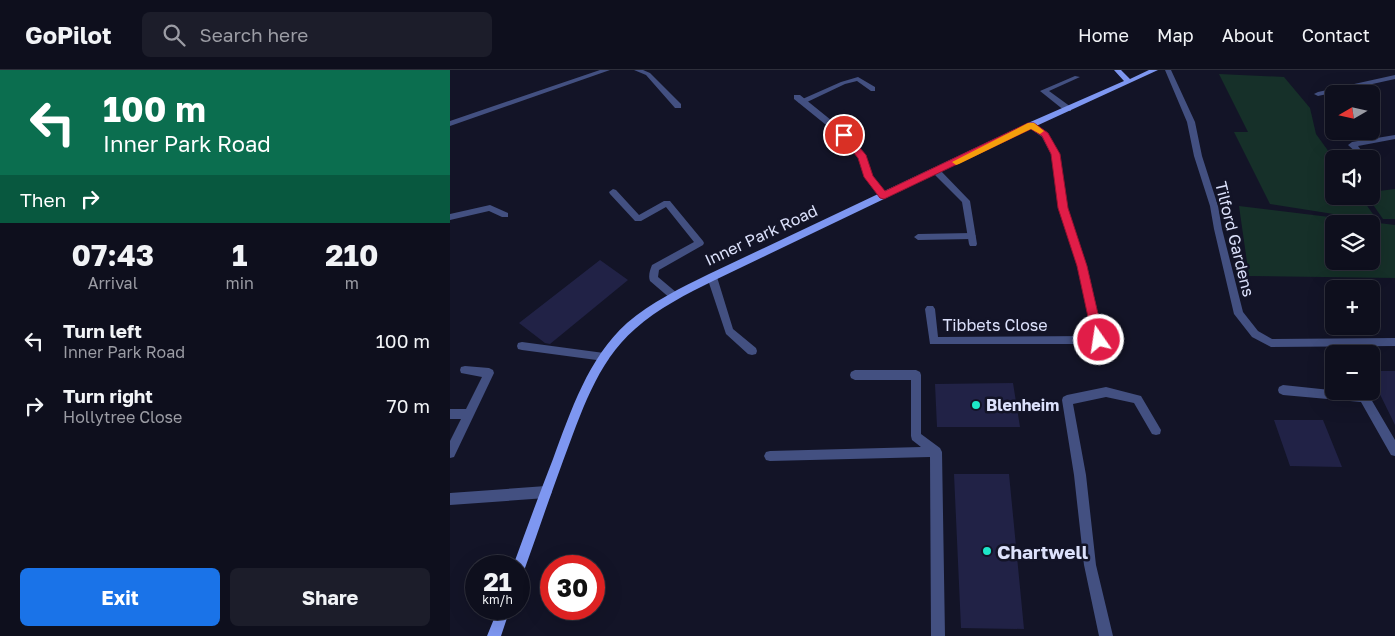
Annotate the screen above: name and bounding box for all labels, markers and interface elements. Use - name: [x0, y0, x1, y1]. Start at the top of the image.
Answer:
- search box: [142, 12, 492, 57]
- text: GoPilot: [25, 20, 112, 49]
- icon: search: [160, 21, 188, 49]
- text: Search here: [200, 23, 308, 46]
- text: Home: [1078, 24, 1129, 46]
- text: Map: [1157, 24, 1194, 46]
- text: About: [1222, 24, 1274, 46]
- text: Contact: [1302, 24, 1370, 46]
- north arrow: [1325, 85, 1380, 140]
- map controls: [1325, 85, 1380, 400]
- text: 100 m: [103, 88, 206, 130]
- icon: left: [20, 90, 85, 155]
- pin: [823, 114, 865, 156]
- icon: arrive: [830, 121, 858, 149]
- text: Inner Park Road: [103, 130, 271, 157]
- button: sound: [1325, 150, 1380, 205]
- street label: Tilford Gardens: [1211, 179, 1259, 299]
- icon: right: [76, 185, 104, 213]
- text: Then: [20, 188, 66, 211]
- street label: Inner Park Road: [701, 200, 821, 270]
- button: layers: [1325, 215, 1380, 270]
- text: 07:43: [71, 237, 154, 273]
- text: 1: [232, 237, 247, 273]
- text: 210: [325, 237, 379, 273]
- text: Arrival: [88, 273, 138, 293]
- text: min: [225, 273, 254, 293]
- text: m: [345, 273, 359, 293]
- button: +: [1325, 280, 1380, 335]
- position arrow: [1072, 313, 1124, 365]
- street label: Tibbets Close: [942, 315, 1048, 335]
- text: Turn left: [63, 319, 142, 342]
- icon: left: [20, 327, 48, 355]
- text: 100 m: [376, 329, 430, 352]
- text: Inner Park Road: [63, 342, 185, 362]
- button: −: [1325, 345, 1380, 400]
- text: Turn right: [63, 384, 153, 407]
- icon: right: [20, 392, 48, 420]
- text: 70 m: [387, 394, 430, 417]
- place label: Blenheim: [986, 395, 1059, 415]
- marker: Blenheim: [970, 399, 982, 411]
- text: Hollytree Close: [63, 407, 182, 427]
- place label: Chartwell: [997, 540, 1088, 563]
- marker: Chartwell: [981, 545, 993, 557]
- speed limit sign: 30: [540, 555, 605, 620]
- text: 21: [483, 566, 512, 597]
- button: Exit: [20, 568, 220, 626]
- button: Share: [230, 568, 430, 626]
- text: km/h: [482, 592, 513, 607]

